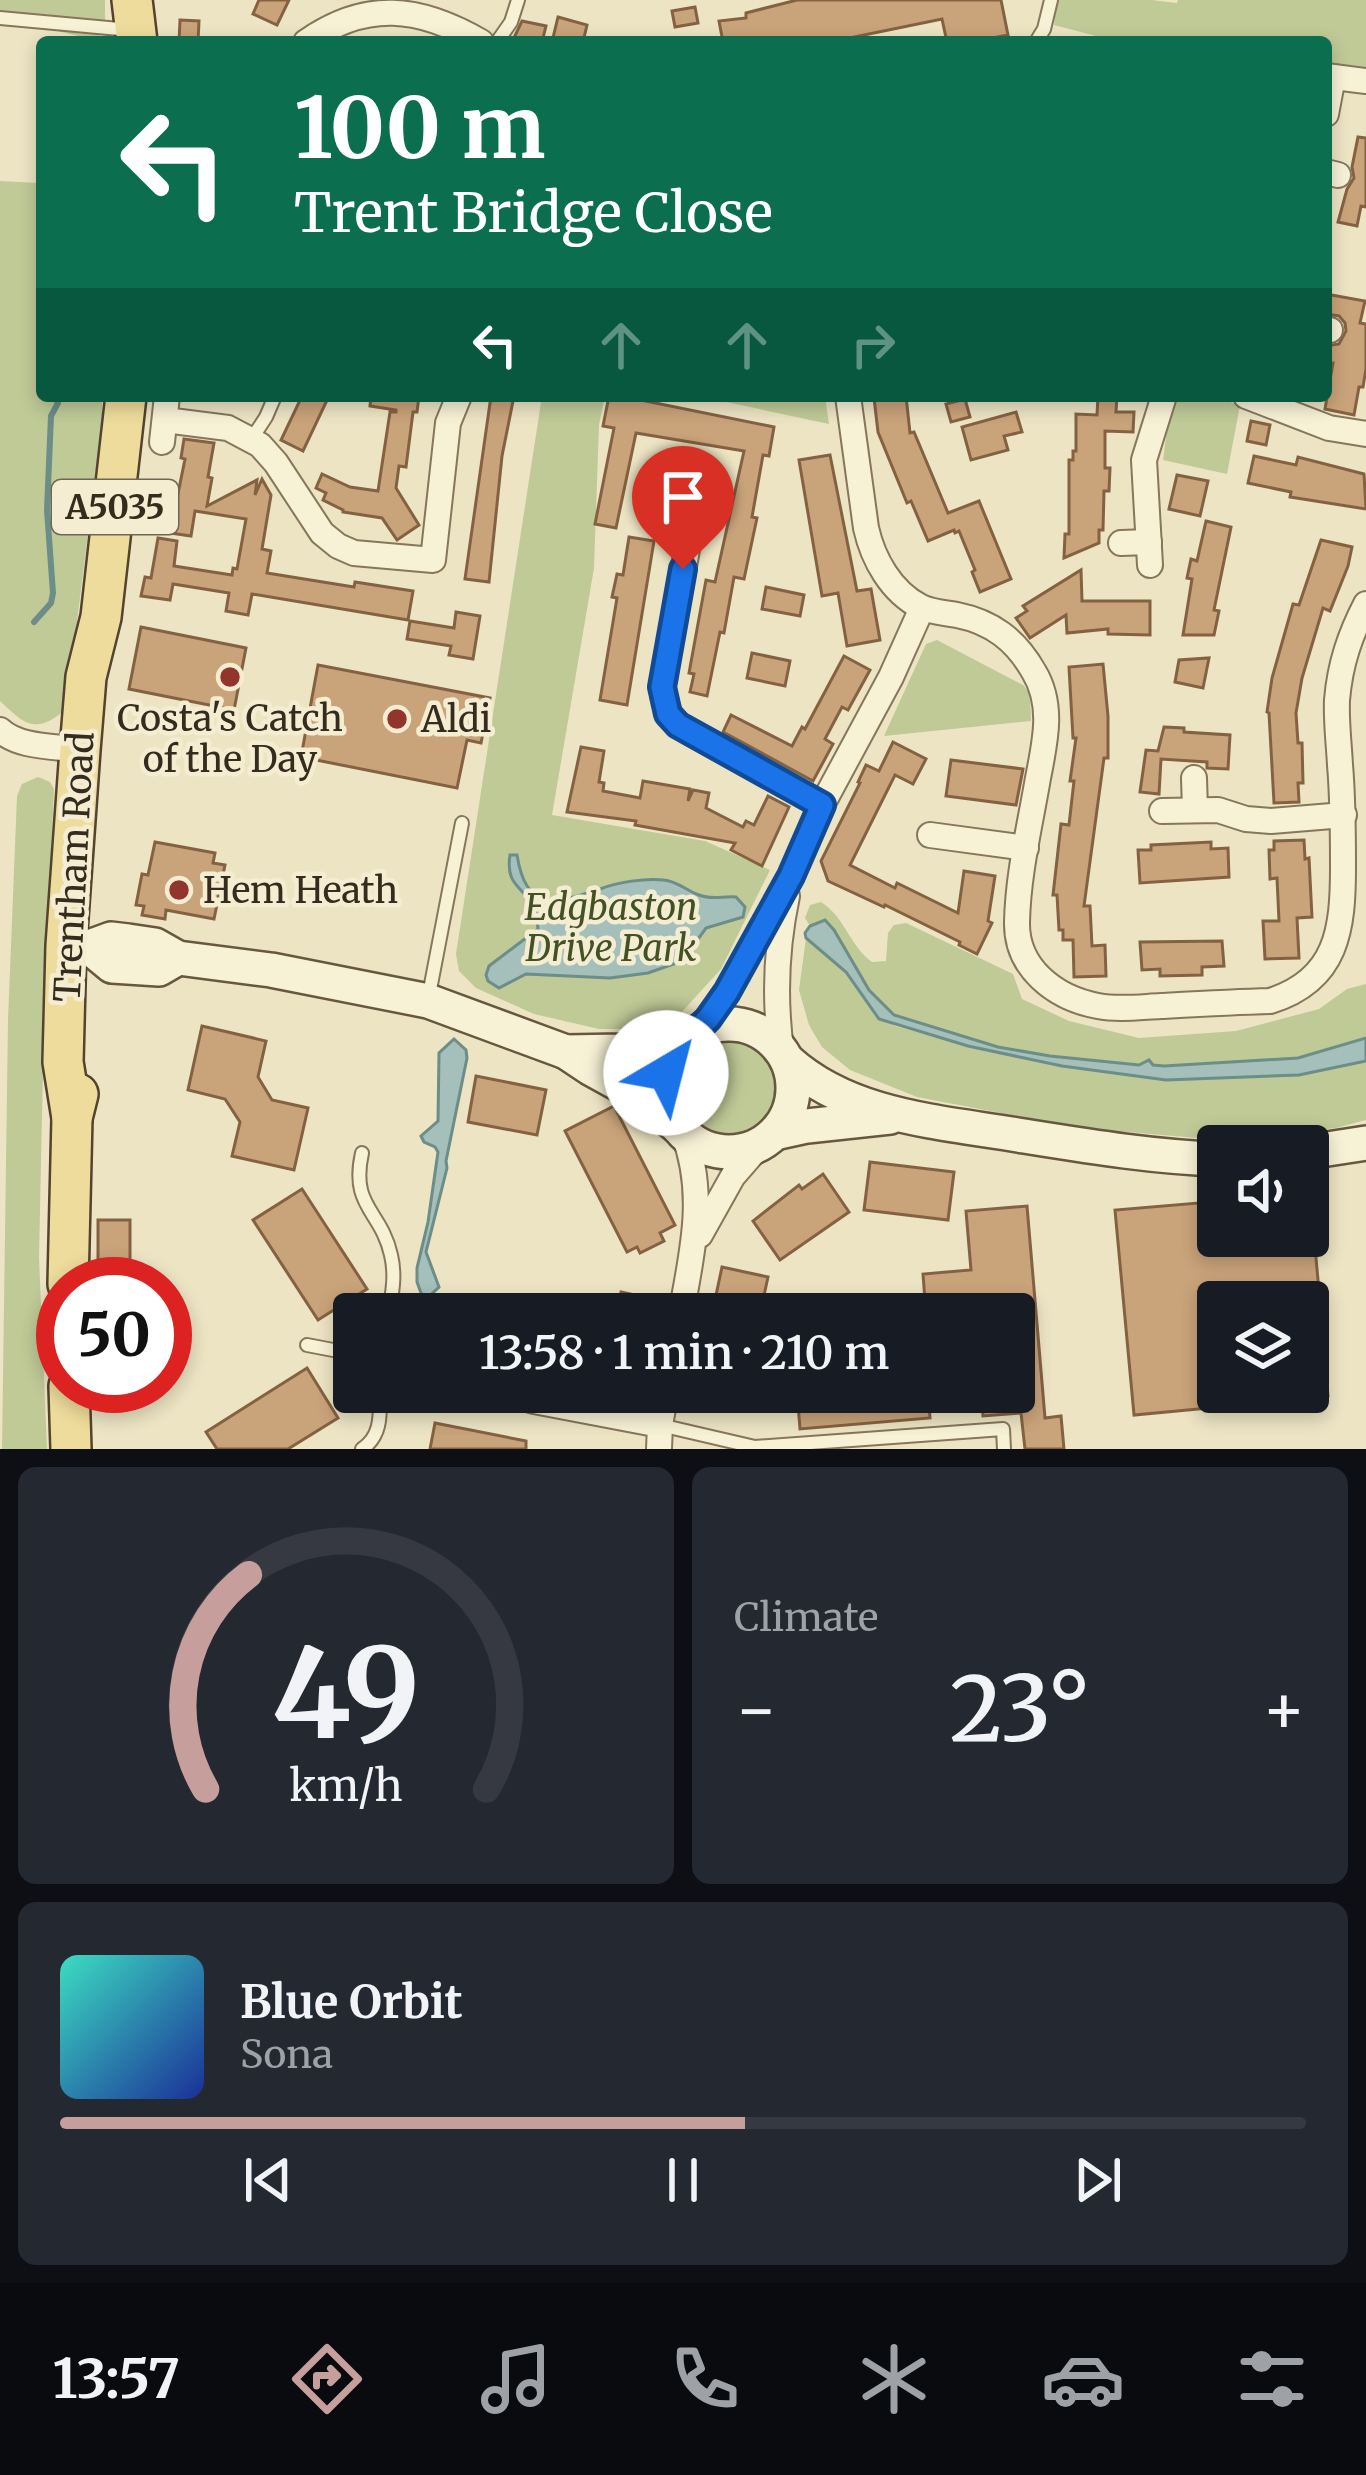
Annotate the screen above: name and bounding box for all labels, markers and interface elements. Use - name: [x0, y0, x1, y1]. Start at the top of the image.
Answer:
- text: 100 m: [294, 75, 546, 181]
- icon: left: [96, 84, 252, 240]
- text: Trent Bridge Close: [294, 179, 773, 247]
- icon: left: [462, 312, 528, 378]
- icon: ahead: [588, 312, 654, 378]
- icon: ahead: [714, 312, 780, 378]
- icon: right: [840, 312, 906, 378]
- pin: [632, 446, 734, 569]
- icon: arrive: [650, 464, 716, 530]
- road number: A5035: [52, 480, 178, 534]
- marker: Costa's Catch of the Day: [217, 664, 243, 690]
- place label: Costa's Catch of the Day: [117, 696, 343, 782]
- place label: Aldi: [420, 697, 492, 742]
- marker: Aldi: [384, 706, 410, 732]
- street label: Trentham Road: [44, 731, 104, 1003]
- place label: Hem Heath: [203, 868, 398, 913]
- marker: Hem Heath: [166, 877, 192, 903]
- park label: Edgbaston Drive Park: [525, 885, 697, 971]
- position arrow: [603, 1010, 729, 1136]
- map controls: [1197, 1125, 1329, 1413]
- button: sound: [1197, 1125, 1329, 1257]
- speed limit sign: 50: [36, 1257, 192, 1413]
- button: layers: [1197, 1281, 1329, 1413]
- text: 13:58 · 1 min · 210 m: [479, 1325, 889, 1381]
- text: Climate: [734, 1593, 878, 1642]
- text: 49: [272, 1615, 420, 1772]
- text: 23°: [949, 1652, 1091, 1766]
- text: −: [734, 1668, 778, 1751]
- text: +: [1262, 1668, 1306, 1751]
- text: km/h: [289, 1758, 403, 1812]
- text: Blue Orbit: [240, 1974, 463, 2030]
- text: Sona: [240, 2030, 333, 2079]
- icon: previous: [235, 2147, 301, 2213]
- icon: pause: [650, 2147, 716, 2213]
- icon: next: [1065, 2147, 1131, 2213]
- icon: directions: [285, 2337, 369, 2421]
- icon: music: [474, 2337, 558, 2421]
- icon: phone: [663, 2337, 747, 2421]
- icon: climate: [852, 2337, 936, 2421]
- icon: car: [1041, 2337, 1125, 2421]
- icon: filters: [1230, 2337, 1314, 2421]
- text: 13:57: [52, 2345, 180, 2413]

